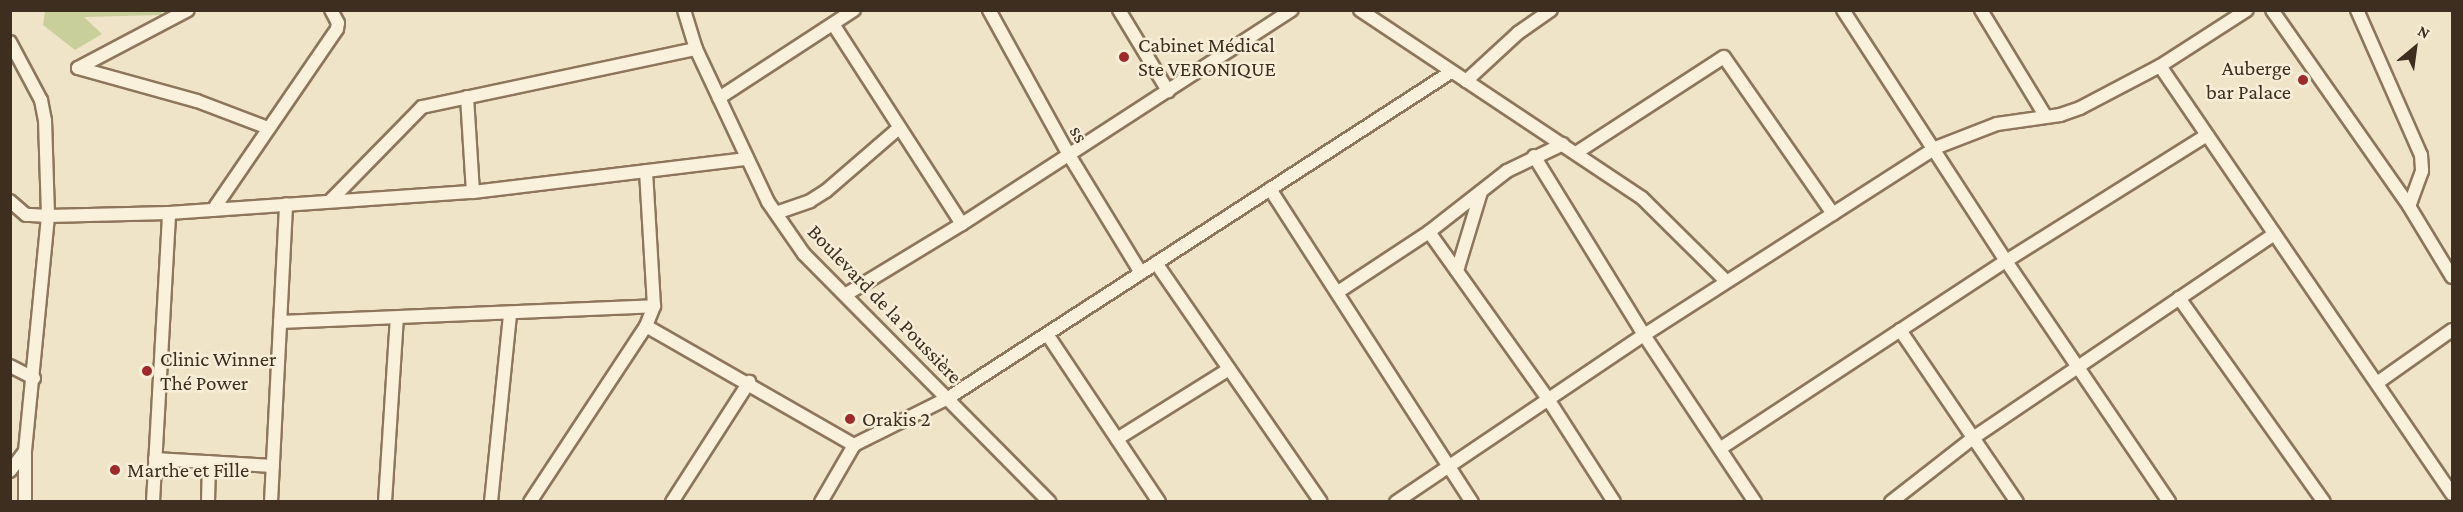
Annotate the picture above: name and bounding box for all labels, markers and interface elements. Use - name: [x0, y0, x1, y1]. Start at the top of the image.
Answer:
- north arrow: [2385, 18, 2445, 78]
- text: N: [2415, 22, 2433, 42]
- place label: Cabinet Médical Ste VERONIQUE: [1138, 32, 1276, 82]
- marker: Cabinet Médical Ste VERONIQUE: [1115, 48, 1133, 66]
- place label: Auberge bar Palace: [2206, 55, 2291, 105]
- marker: Auberge bar Palace: [2296, 73, 2310, 87]
- street label: ss: [1064, 121, 1094, 147]
- street label: Boulevard de la Poussière: [802, 219, 968, 389]
- place label: Clinic Winner Thé Power: [160, 346, 277, 396]
- marker: Clinic Winner Thé Power: [138, 362, 156, 380]
- place label: Orakis 2: [862, 406, 931, 432]
- marker: Orakis 2: [843, 412, 857, 426]
- place label: Marthe et Fille: [127, 457, 249, 483]
- marker: Marthe et Fille: [108, 463, 122, 477]

